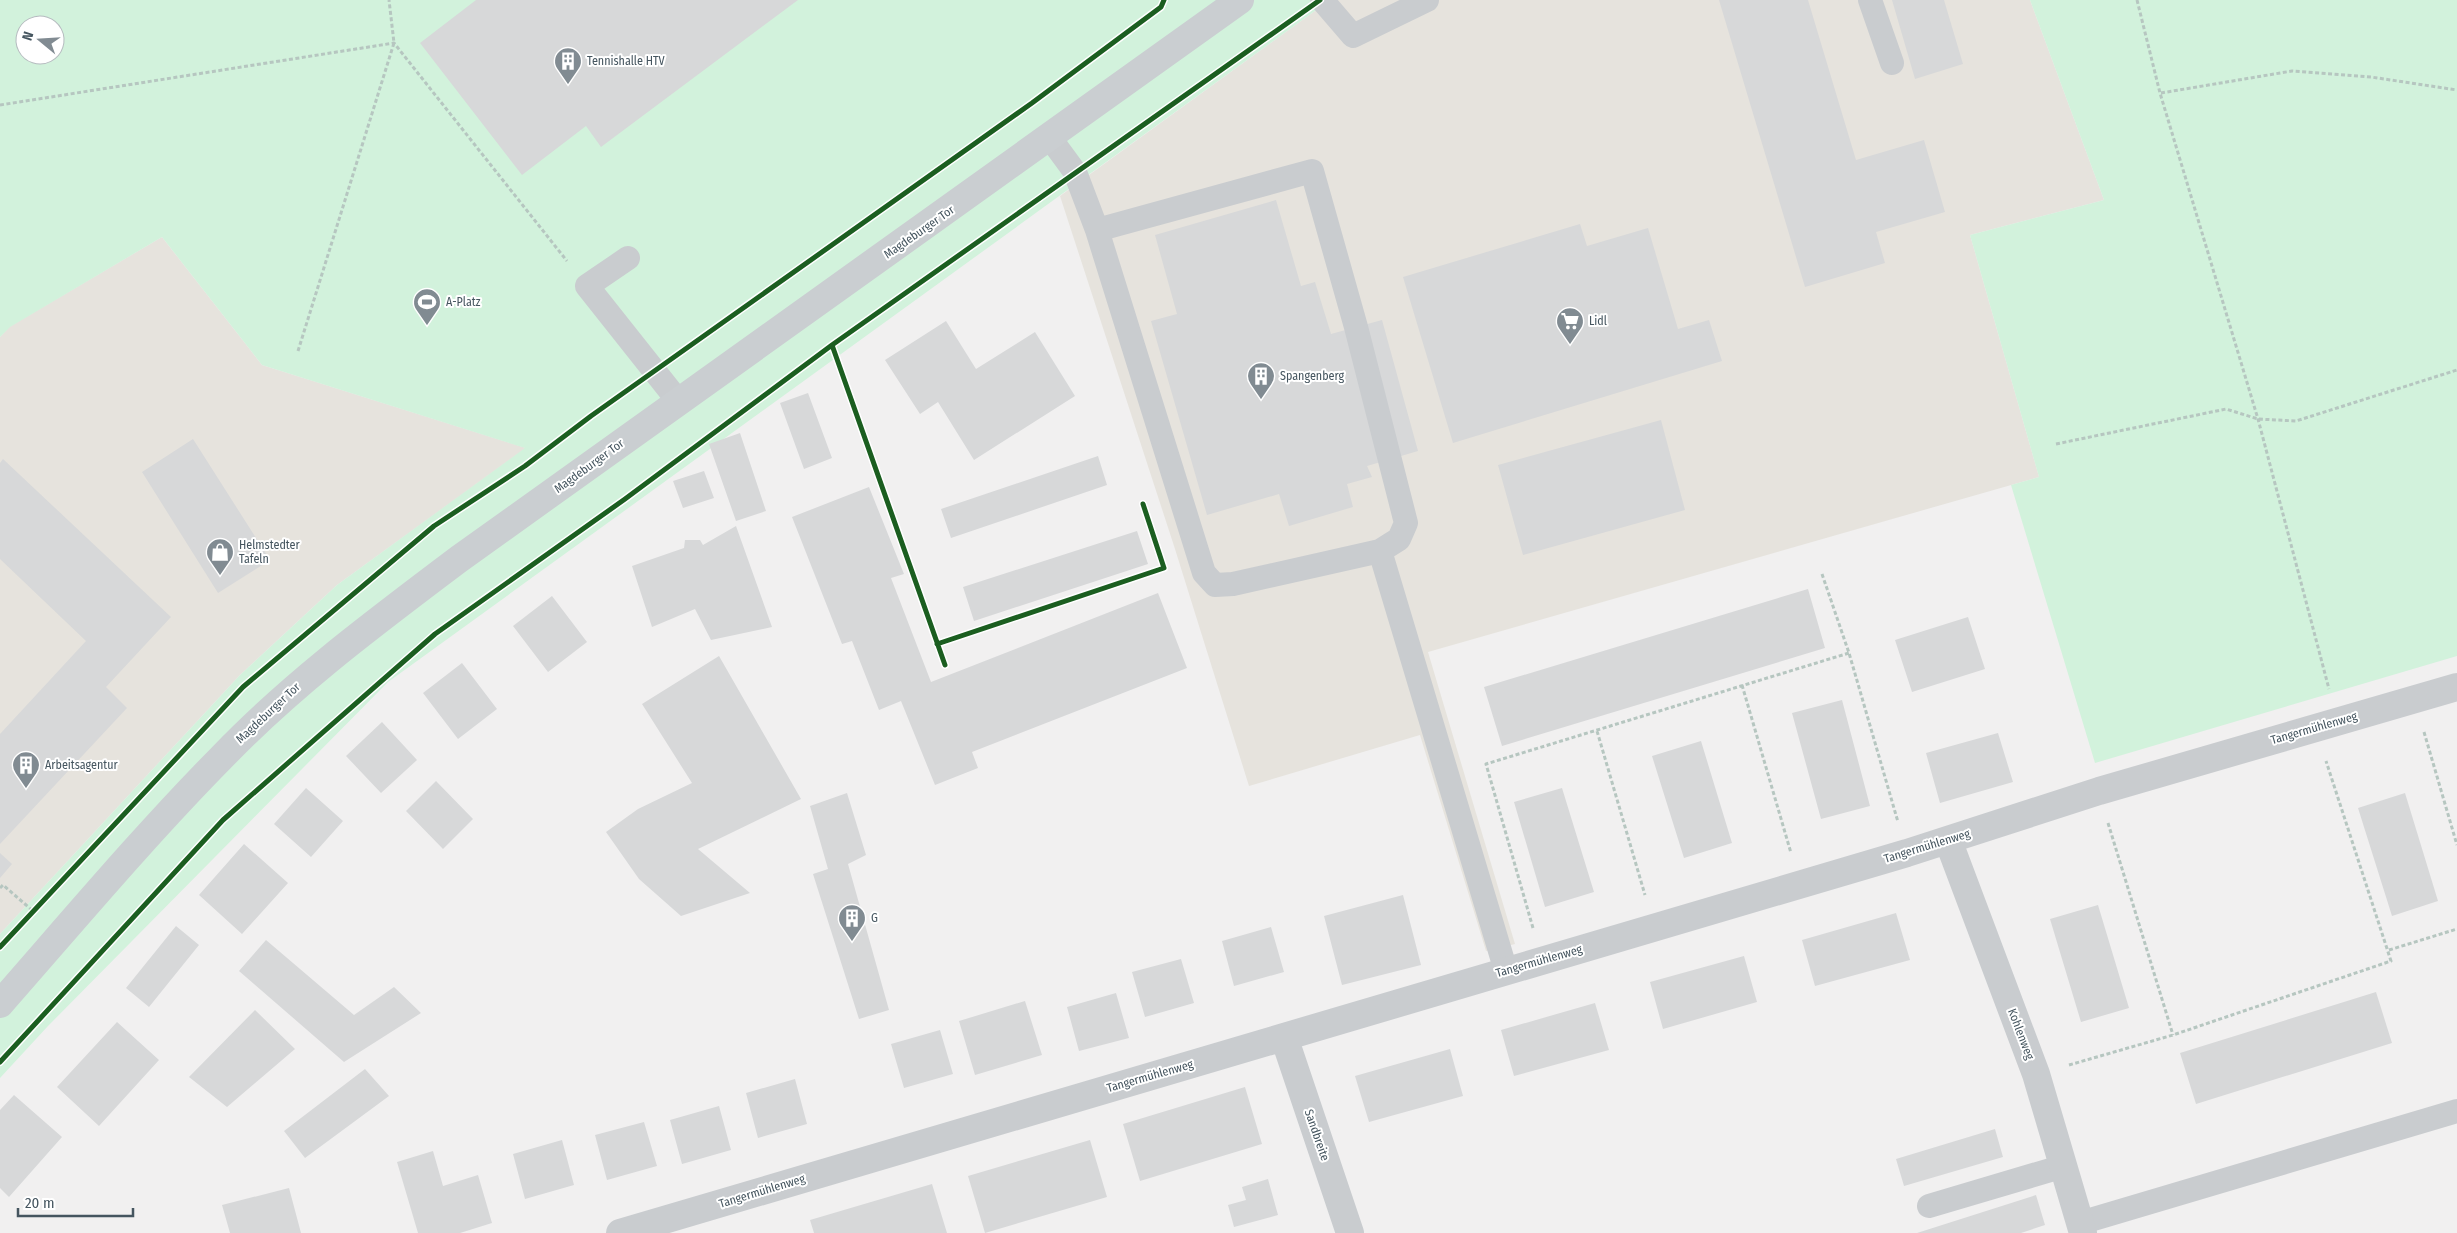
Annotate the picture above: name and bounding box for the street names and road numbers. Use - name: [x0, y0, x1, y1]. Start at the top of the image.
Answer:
- street label: Magdeburger Tor: [881, 202, 957, 261]
- street label: Magdeburger Tor: [551, 436, 627, 496]
- street label: Magdeburger Tor: [233, 679, 304, 746]
- street label: Tangermühlenweg: [2269, 709, 2359, 747]
- street label: Tangermühlenweg: [1882, 826, 1972, 866]
- street label: Tangermühlenweg: [1494, 942, 1584, 980]
- street label: Kohlenweg: [2005, 1006, 2037, 1062]
- street label: Tangermühlenweg: [1105, 1057, 1195, 1095]
- street label: Sandbreite: [1302, 1107, 1332, 1163]
- street label: Tangermühlenweg: [717, 1171, 807, 1211]

